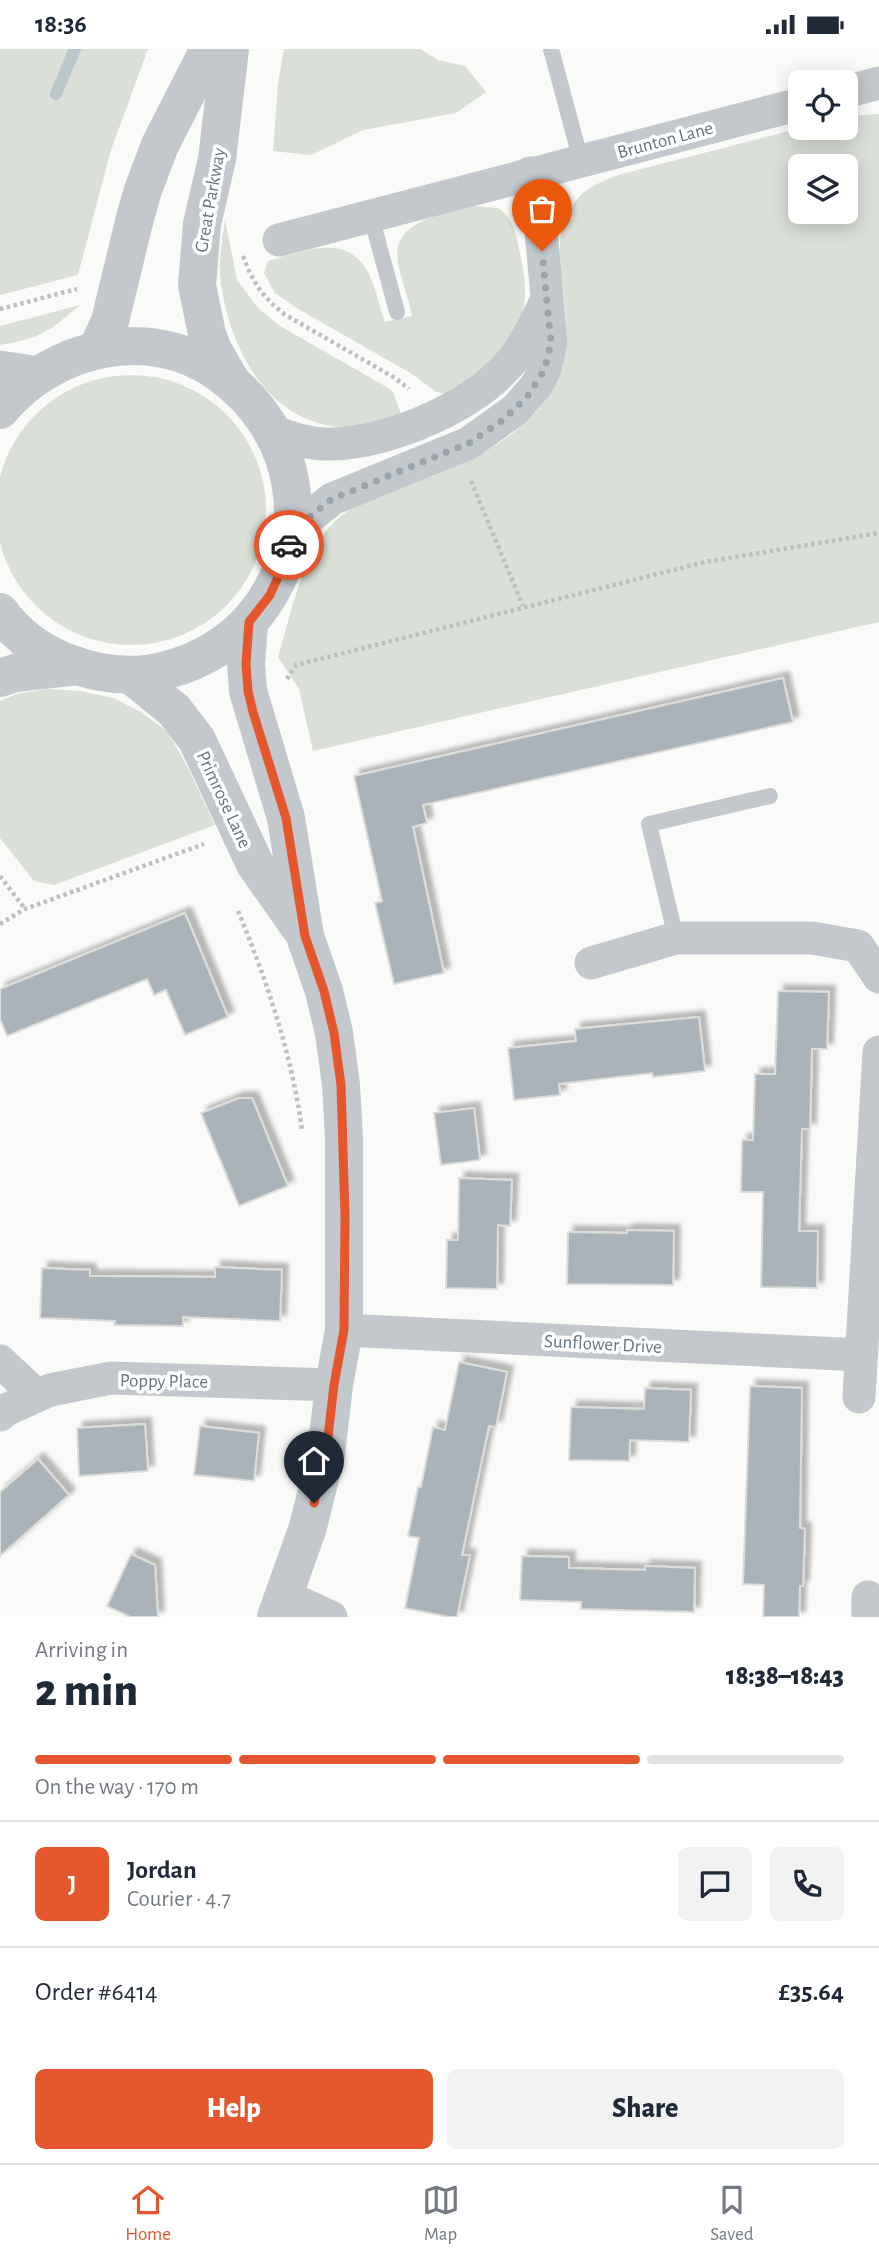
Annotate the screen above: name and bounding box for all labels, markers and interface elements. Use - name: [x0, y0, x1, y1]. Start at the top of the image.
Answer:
- text: 18:36: [35, 11, 87, 37]
- map controls: [788, 70, 858, 224]
- button: locate: [788, 70, 858, 140]
- street label: Brunton Lane: [615, 119, 715, 162]
- street label: Great Parkway: [192, 147, 229, 254]
- button: layers: [788, 154, 858, 224]
- pin: [512, 179, 572, 251]
- icon: bag: [523, 190, 561, 228]
- courier: [254, 510, 324, 580]
- icon: car: [270, 526, 308, 564]
- street label: Primrose Lane: [193, 748, 254, 851]
- street label: Sunflower Drive: [543, 1332, 662, 1357]
- street label: Poppy Place: [120, 1371, 208, 1392]
- pin: [284, 1431, 344, 1503]
- icon: home: [295, 1442, 333, 1480]
- text: Arriving in: [35, 1639, 128, 1662]
- text: 18:38–18:43: [726, 1663, 844, 1689]
- text: 2 min: [35, 1668, 138, 1714]
- text: On the way · 170 m: [35, 1776, 199, 1799]
- button: chat: [678, 1847, 752, 1921]
- button: phone: [770, 1847, 844, 1921]
- text: Jordan: [127, 1857, 197, 1883]
- text: J: [68, 1871, 76, 1897]
- text: Courier · 4.7: [127, 1888, 231, 1911]
- text: Order #6414: [35, 1979, 158, 2005]
- text: £35.64: [778, 1979, 844, 2005]
- button: Help: [35, 2069, 433, 2149]
- button: Share: [447, 2069, 844, 2149]
- tab: Home: [125, 2181, 171, 2246]
- tab: Map: [422, 2181, 460, 2246]
- tab: Saved: [710, 2181, 754, 2246]

